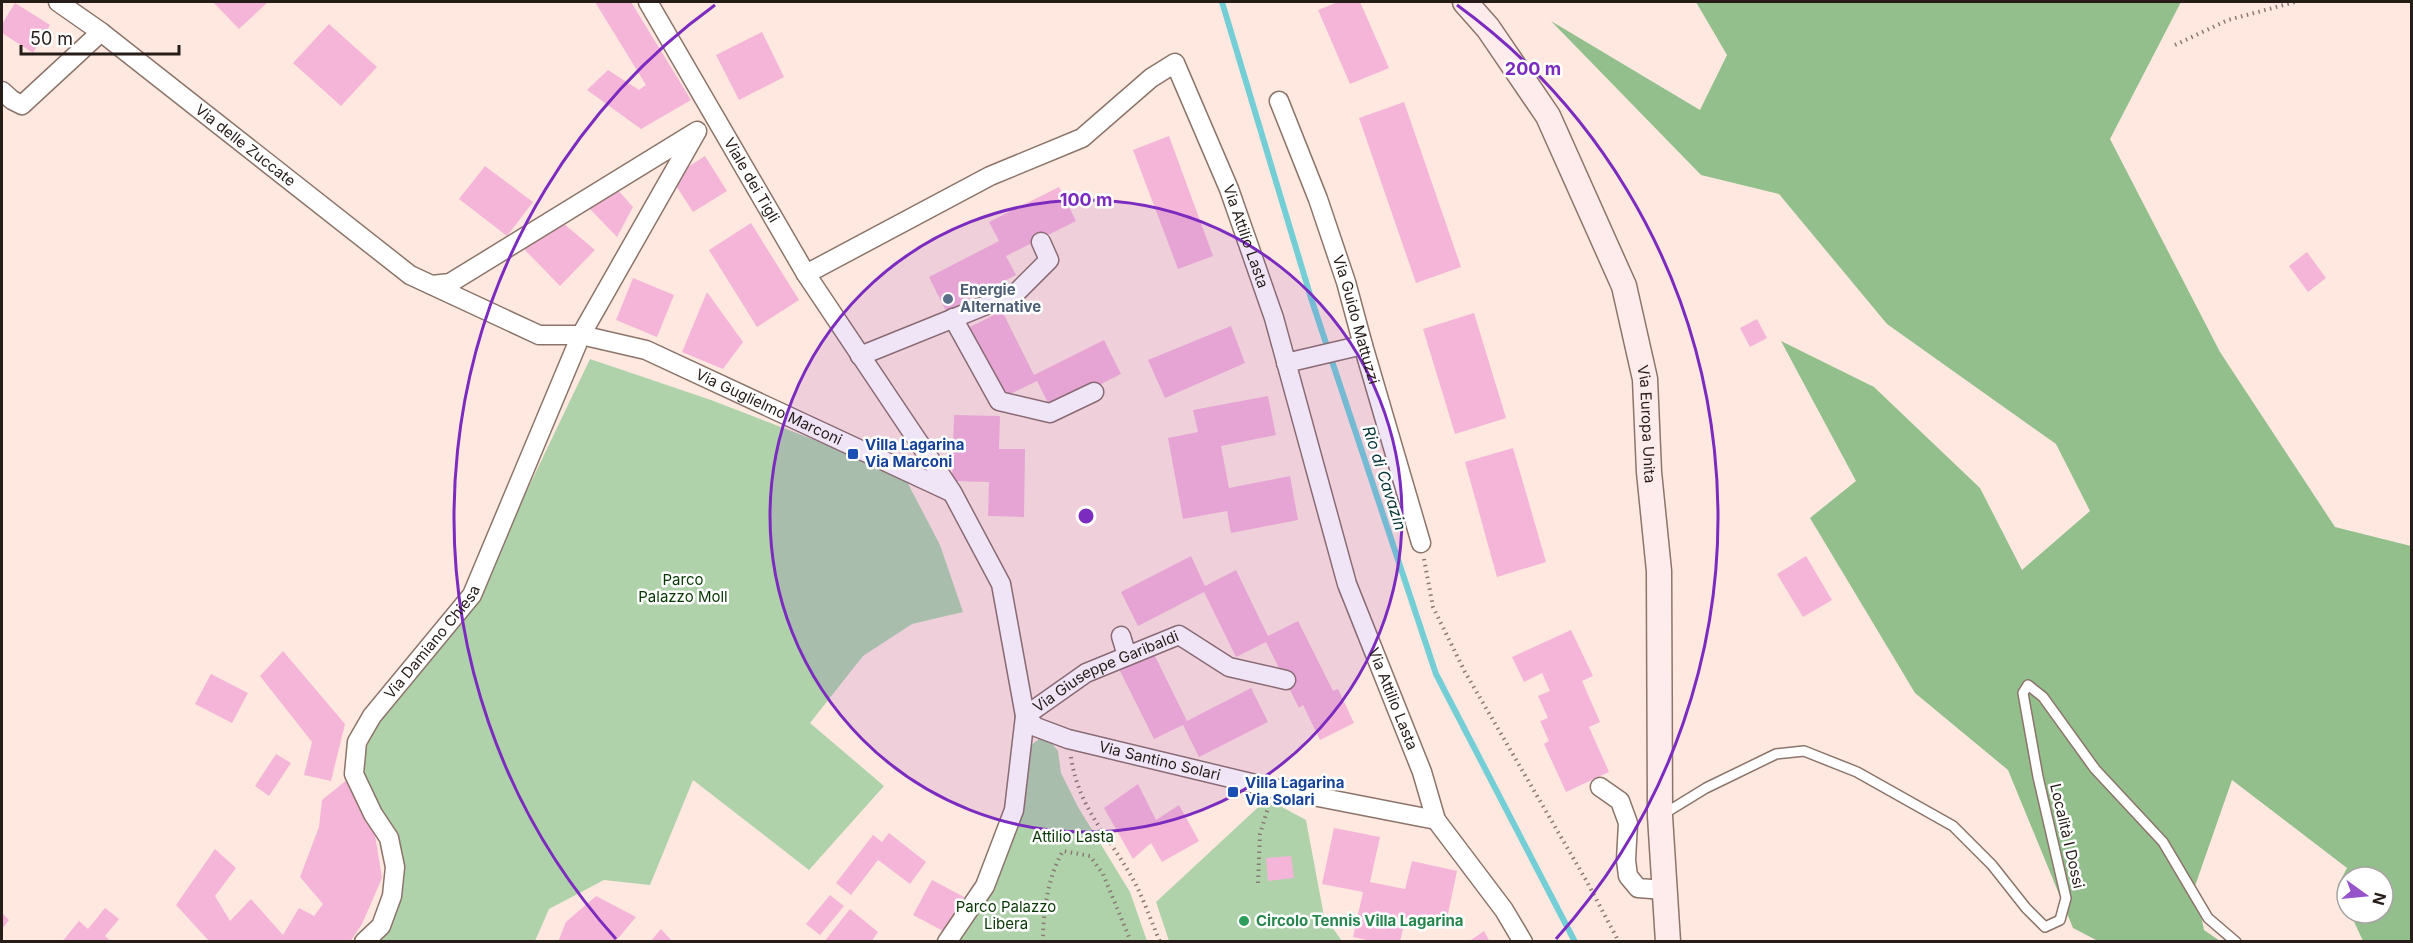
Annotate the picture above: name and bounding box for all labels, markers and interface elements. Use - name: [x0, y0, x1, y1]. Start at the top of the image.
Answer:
- scale bar: [21, 18, 178, 56]
- text: 50 m: [30, 28, 73, 49]
- text: 200 m: [1505, 58, 1561, 79]
- street label: Via delle Zuccate: [192, 100, 300, 190]
- street label: Viale dei Tigli: [720, 134, 784, 226]
- street label: Via Attilio Lasta: [1219, 182, 1273, 291]
- text: 100 m: [1060, 189, 1112, 210]
- street label: Via Guido Mattuzzi: [1329, 253, 1384, 386]
- place label: Energie Alternative: [960, 280, 1041, 316]
- marker: Energie Alternative: [941, 292, 955, 306]
- street label: Via Europa Unita: [1633, 363, 1660, 484]
- street label: Via Guglielmo Marconi: [693, 364, 845, 449]
- water label: Rio di Cavazin: [1359, 423, 1411, 533]
- place label: Villa Lagarina Via Marconi: [865, 435, 964, 471]
- marker: Villa Lagarina Via Marconi: [846, 447, 860, 461]
- centre of rings: [1076, 506, 1096, 526]
- park label: Parco Palazzo Moll: [638, 570, 728, 606]
- street label: Via Damiano Chiesa: [380, 582, 484, 703]
- street label: Via Giuseppe Garibaldi: [1029, 626, 1181, 716]
- street label: Via Attilio Lasta: [1364, 645, 1422, 753]
- street label: Via Santino Solari: [1097, 737, 1223, 784]
- place label: Villa Lagarina Via Solari: [1245, 773, 1344, 809]
- street label: Località I Dossi: [2046, 782, 2089, 890]
- marker: Villa Lagarina Via Solari: [1226, 785, 1240, 799]
- park label: Attilio Lasta: [1032, 827, 1114, 846]
- north arrow: [2335, 865, 2395, 925]
- text: N: [2368, 890, 2391, 907]
- park label: Parco Palazzo Libera: [956, 897, 1056, 933]
- place label: Circolo Tennis Villa Lagarina: [1256, 911, 1464, 930]
- marker: Circolo Tennis Villa Lagarina: [1237, 914, 1251, 928]

